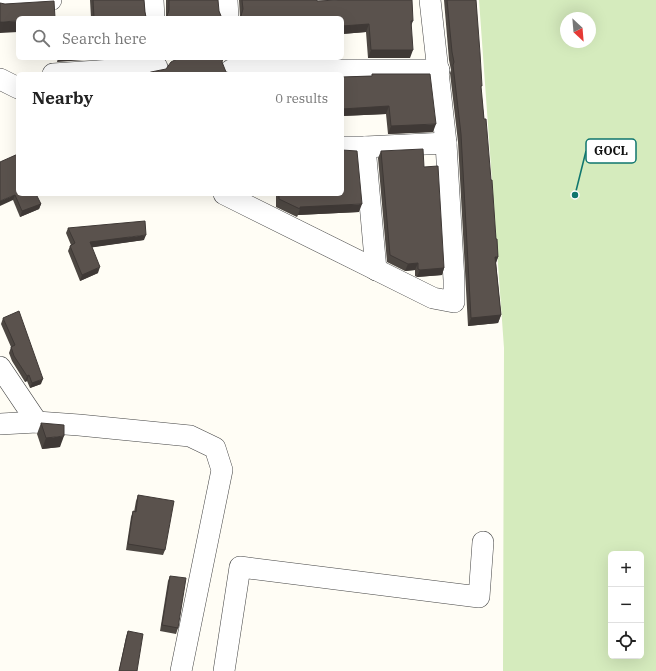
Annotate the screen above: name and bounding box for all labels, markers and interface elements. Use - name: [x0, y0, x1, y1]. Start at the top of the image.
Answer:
- north arrow: [560, 12, 596, 48]
- search box: [16, 16, 344, 60]
- icon: search: [30, 27, 52, 49]
- text: Search here: [62, 29, 147, 48]
- text: Nearby: [32, 87, 93, 109]
- text: 0 results: [275, 90, 328, 107]
- callout: GOCL: [586, 139, 636, 163]
- text: GOCL: [594, 143, 628, 158]
- map controls: [608, 551, 644, 659]
- button: +: [608, 551, 644, 587]
- button: −: [608, 587, 644, 623]
- button: locate: [608, 623, 644, 659]

